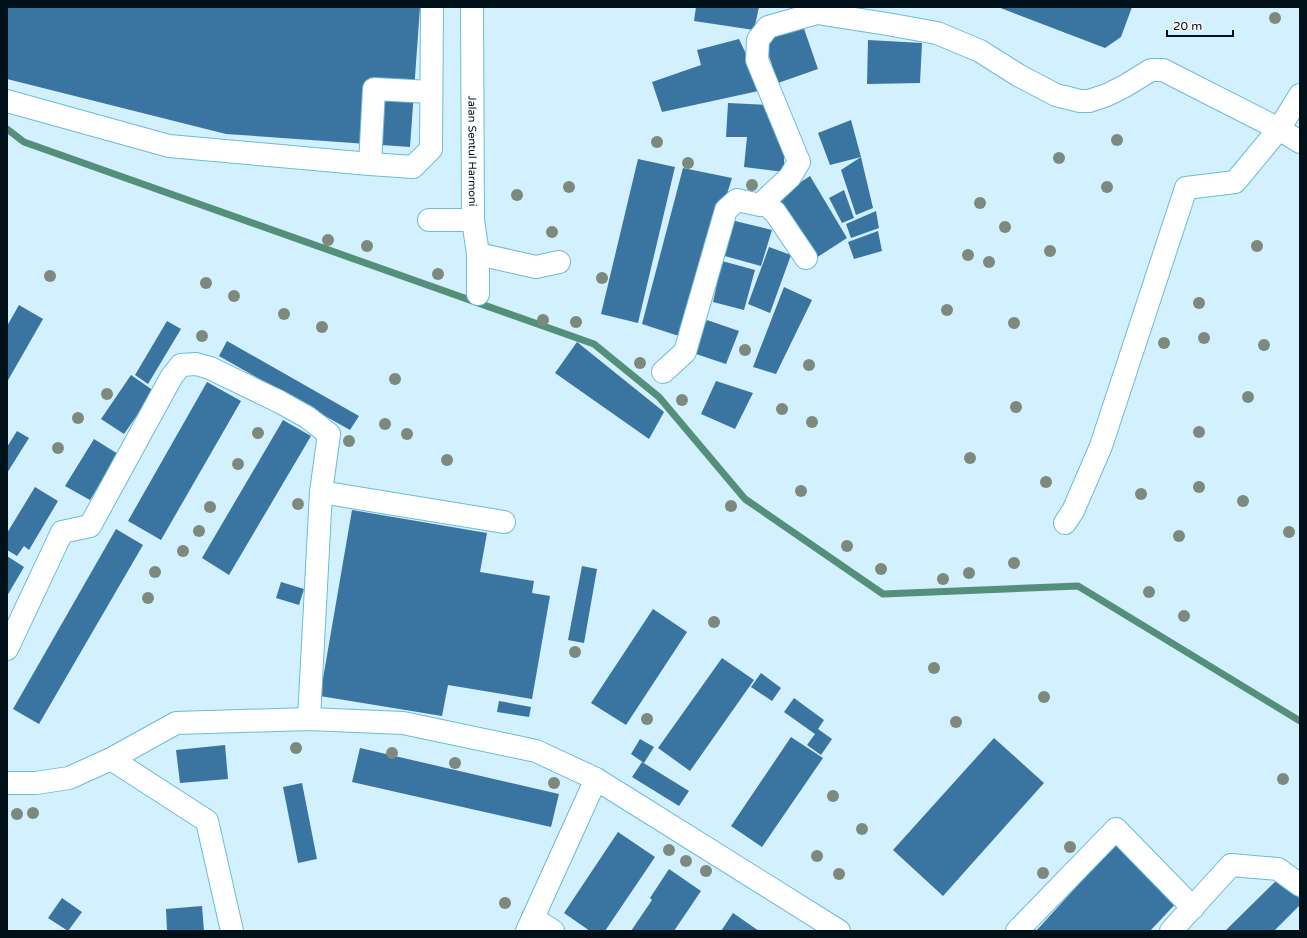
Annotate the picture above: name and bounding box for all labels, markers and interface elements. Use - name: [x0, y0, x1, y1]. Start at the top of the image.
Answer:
- scale bar: [1167, 12, 1233, 38]
- text: 20 m: [1173, 19, 1202, 33]
- street label: Jalan Sentul Harmoni: [466, 95, 479, 207]

